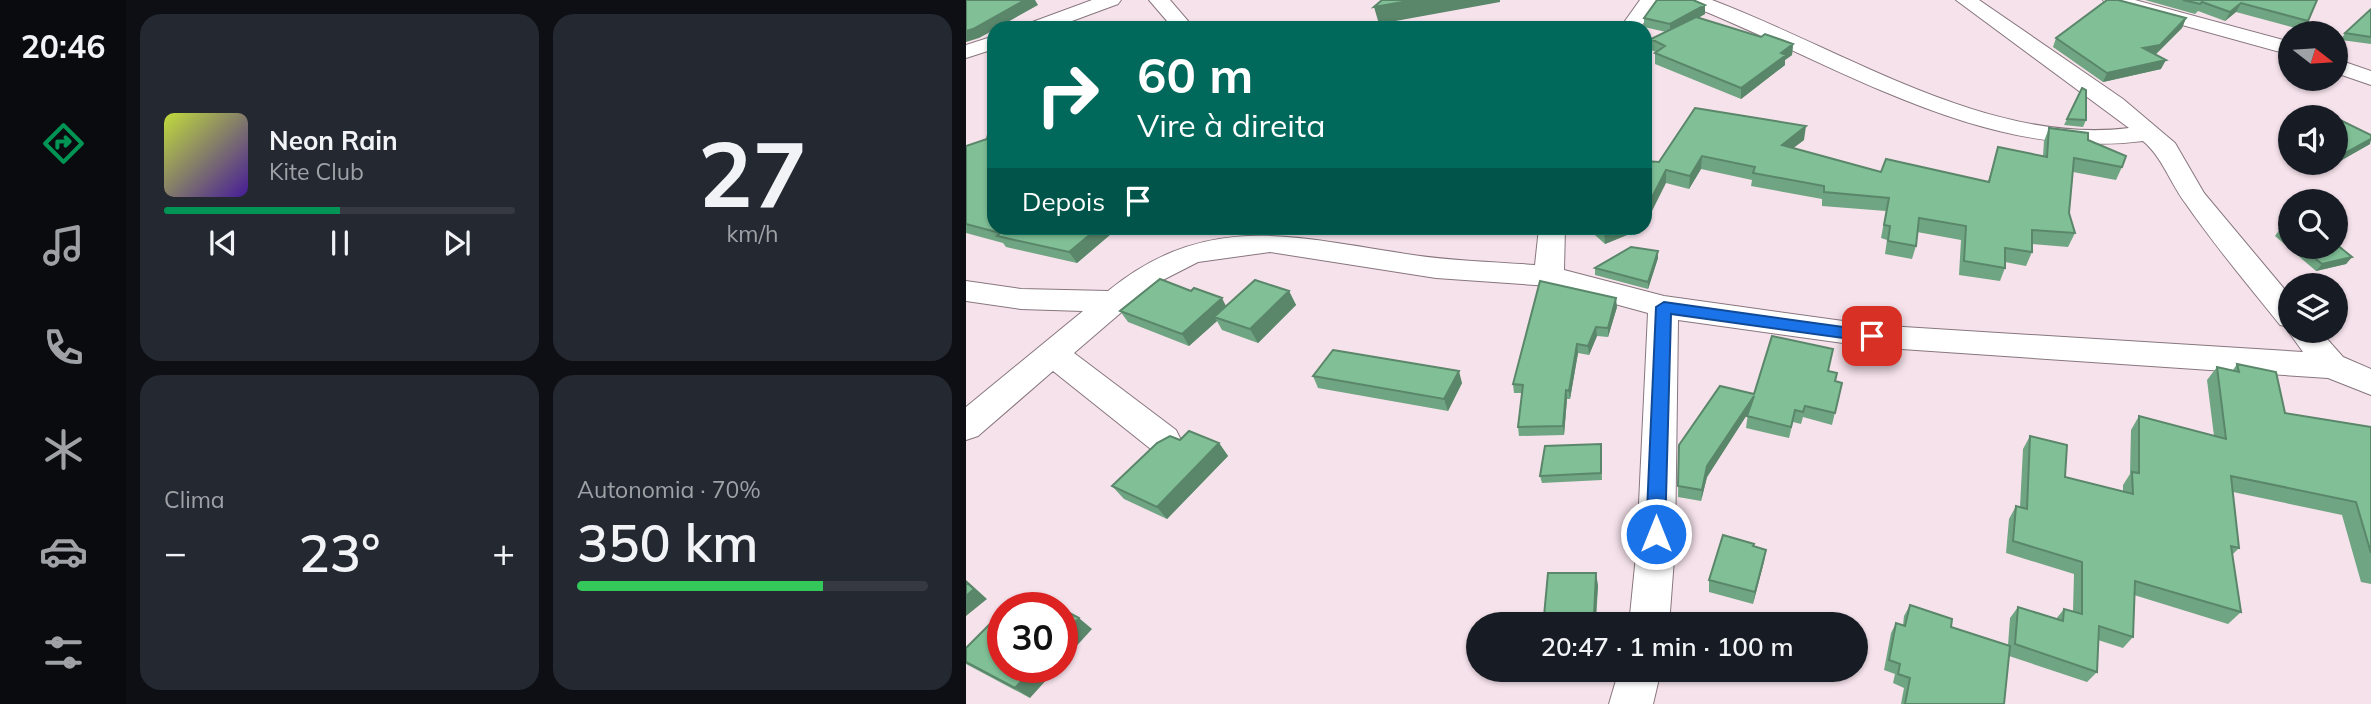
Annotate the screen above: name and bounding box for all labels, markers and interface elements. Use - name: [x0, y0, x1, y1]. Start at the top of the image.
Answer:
- north arrow: [2278, 21, 2348, 91]
- map controls: [2278, 21, 2348, 343]
- text: 20:46: [21, 26, 105, 66]
- text: 60 m: [1137, 44, 1253, 105]
- icon: right: [1022, 49, 1113, 140]
- text: Vire à direita: [1137, 105, 1325, 145]
- button: sound: [2278, 105, 2348, 175]
- text: 27: [698, 116, 807, 230]
- icon: directions: [39, 119, 88, 168]
- text: Neon Rain: [269, 124, 398, 157]
- text: Kite Club: [269, 157, 364, 186]
- icon: arrive: [1119, 182, 1157, 220]
- text: Depois: [1022, 185, 1105, 218]
- button: search: [2278, 189, 2348, 259]
- text: km/h: [726, 219, 779, 248]
- icon: music: [39, 221, 88, 270]
- icon: previous: [204, 224, 242, 262]
- icon: pause: [321, 224, 359, 262]
- icon: next: [438, 224, 476, 262]
- button: layers: [2278, 273, 2348, 343]
- pin: [1842, 306, 1902, 366]
- icon: arrive: [1853, 317, 1891, 355]
- icon: phone: [39, 323, 88, 372]
- icon: climate: [39, 425, 88, 474]
- text: Autonomia · 70%: [577, 475, 761, 504]
- text: Clima: [164, 485, 225, 514]
- position arrow: [1619, 497, 1693, 571]
- text: 350 km: [577, 510, 758, 575]
- text: 23°: [299, 520, 380, 585]
- icon: car: [39, 527, 88, 576]
- text: −: [164, 528, 187, 576]
- text: +: [492, 528, 515, 576]
- speed limit sign: 30: [987, 592, 1078, 683]
- icon: filters: [39, 628, 88, 677]
- text: 20:47 · 1 min · 100 m: [1540, 630, 1794, 663]

